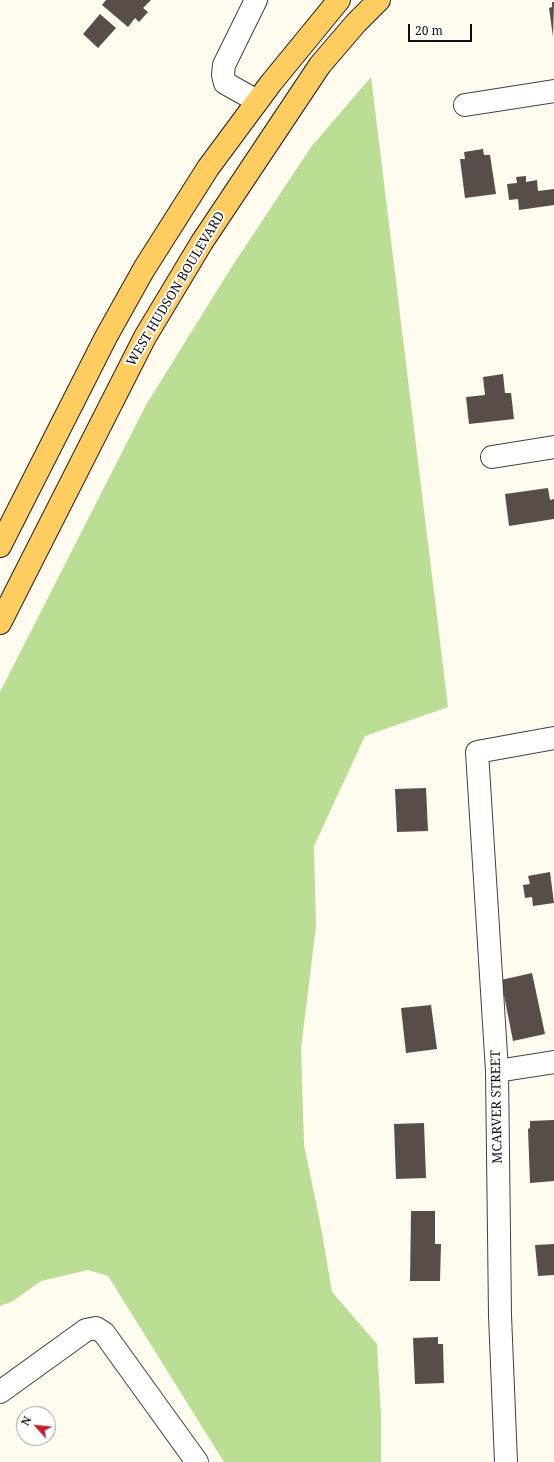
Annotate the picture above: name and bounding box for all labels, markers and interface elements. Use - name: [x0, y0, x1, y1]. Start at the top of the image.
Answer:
- scale bar: [410, 16, 474, 42]
- text: 20 m: [415, 22, 443, 39]
- street label: WEST HUDSON BOULEVARD: [124, 209, 228, 369]
- street label: MCARVER STREET: [488, 1050, 506, 1164]
- north arrow: [16, 1406, 56, 1446]
- text: N: [17, 1414, 34, 1428]

